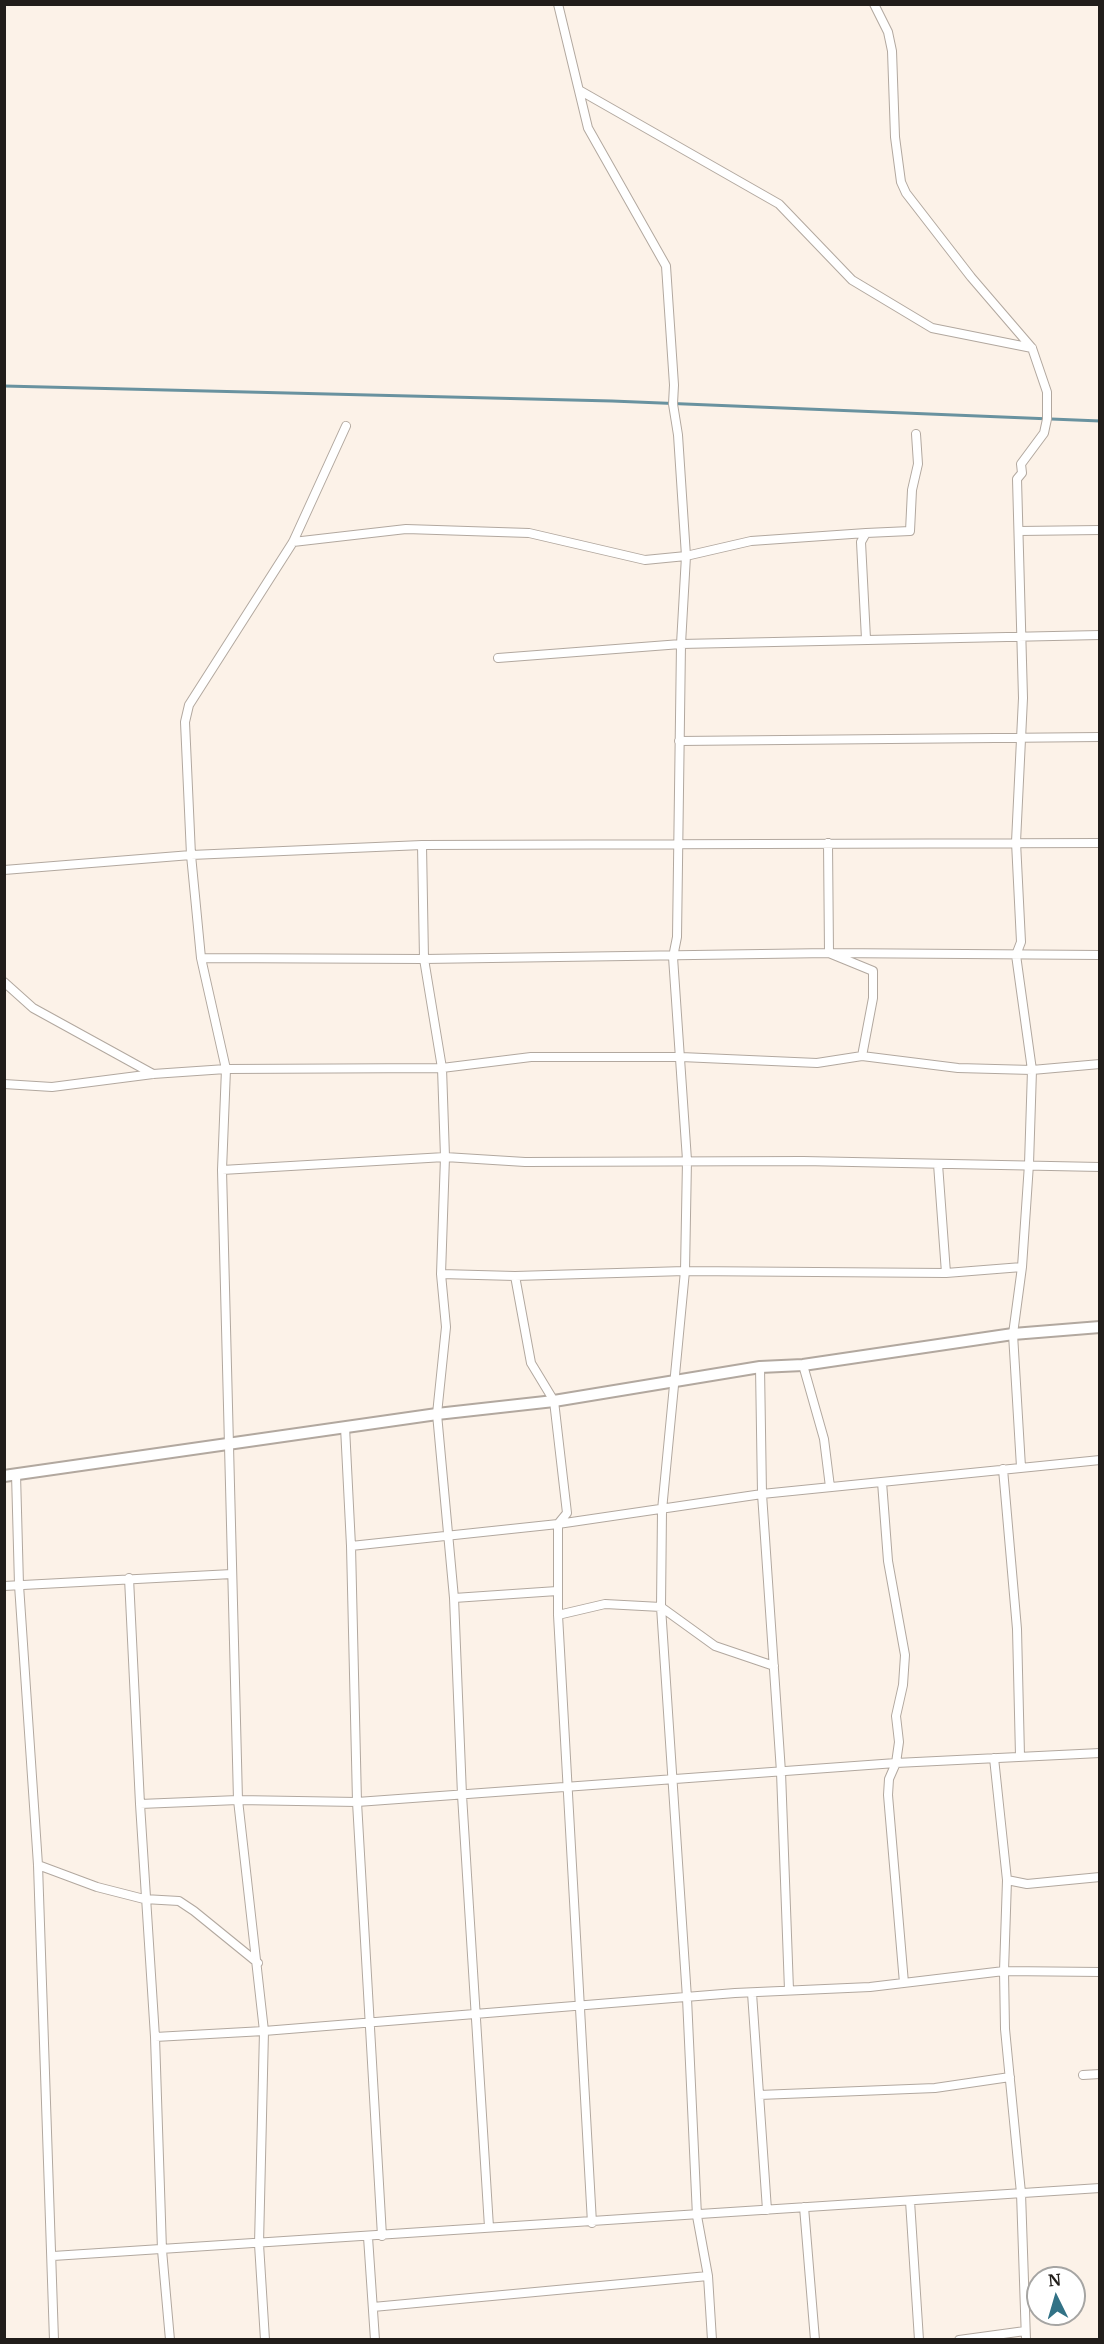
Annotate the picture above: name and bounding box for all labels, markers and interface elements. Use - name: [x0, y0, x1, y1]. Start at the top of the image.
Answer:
- north arrow: [1026, 2266, 1086, 2326]
- text: N: [1047, 2270, 1062, 2291]

